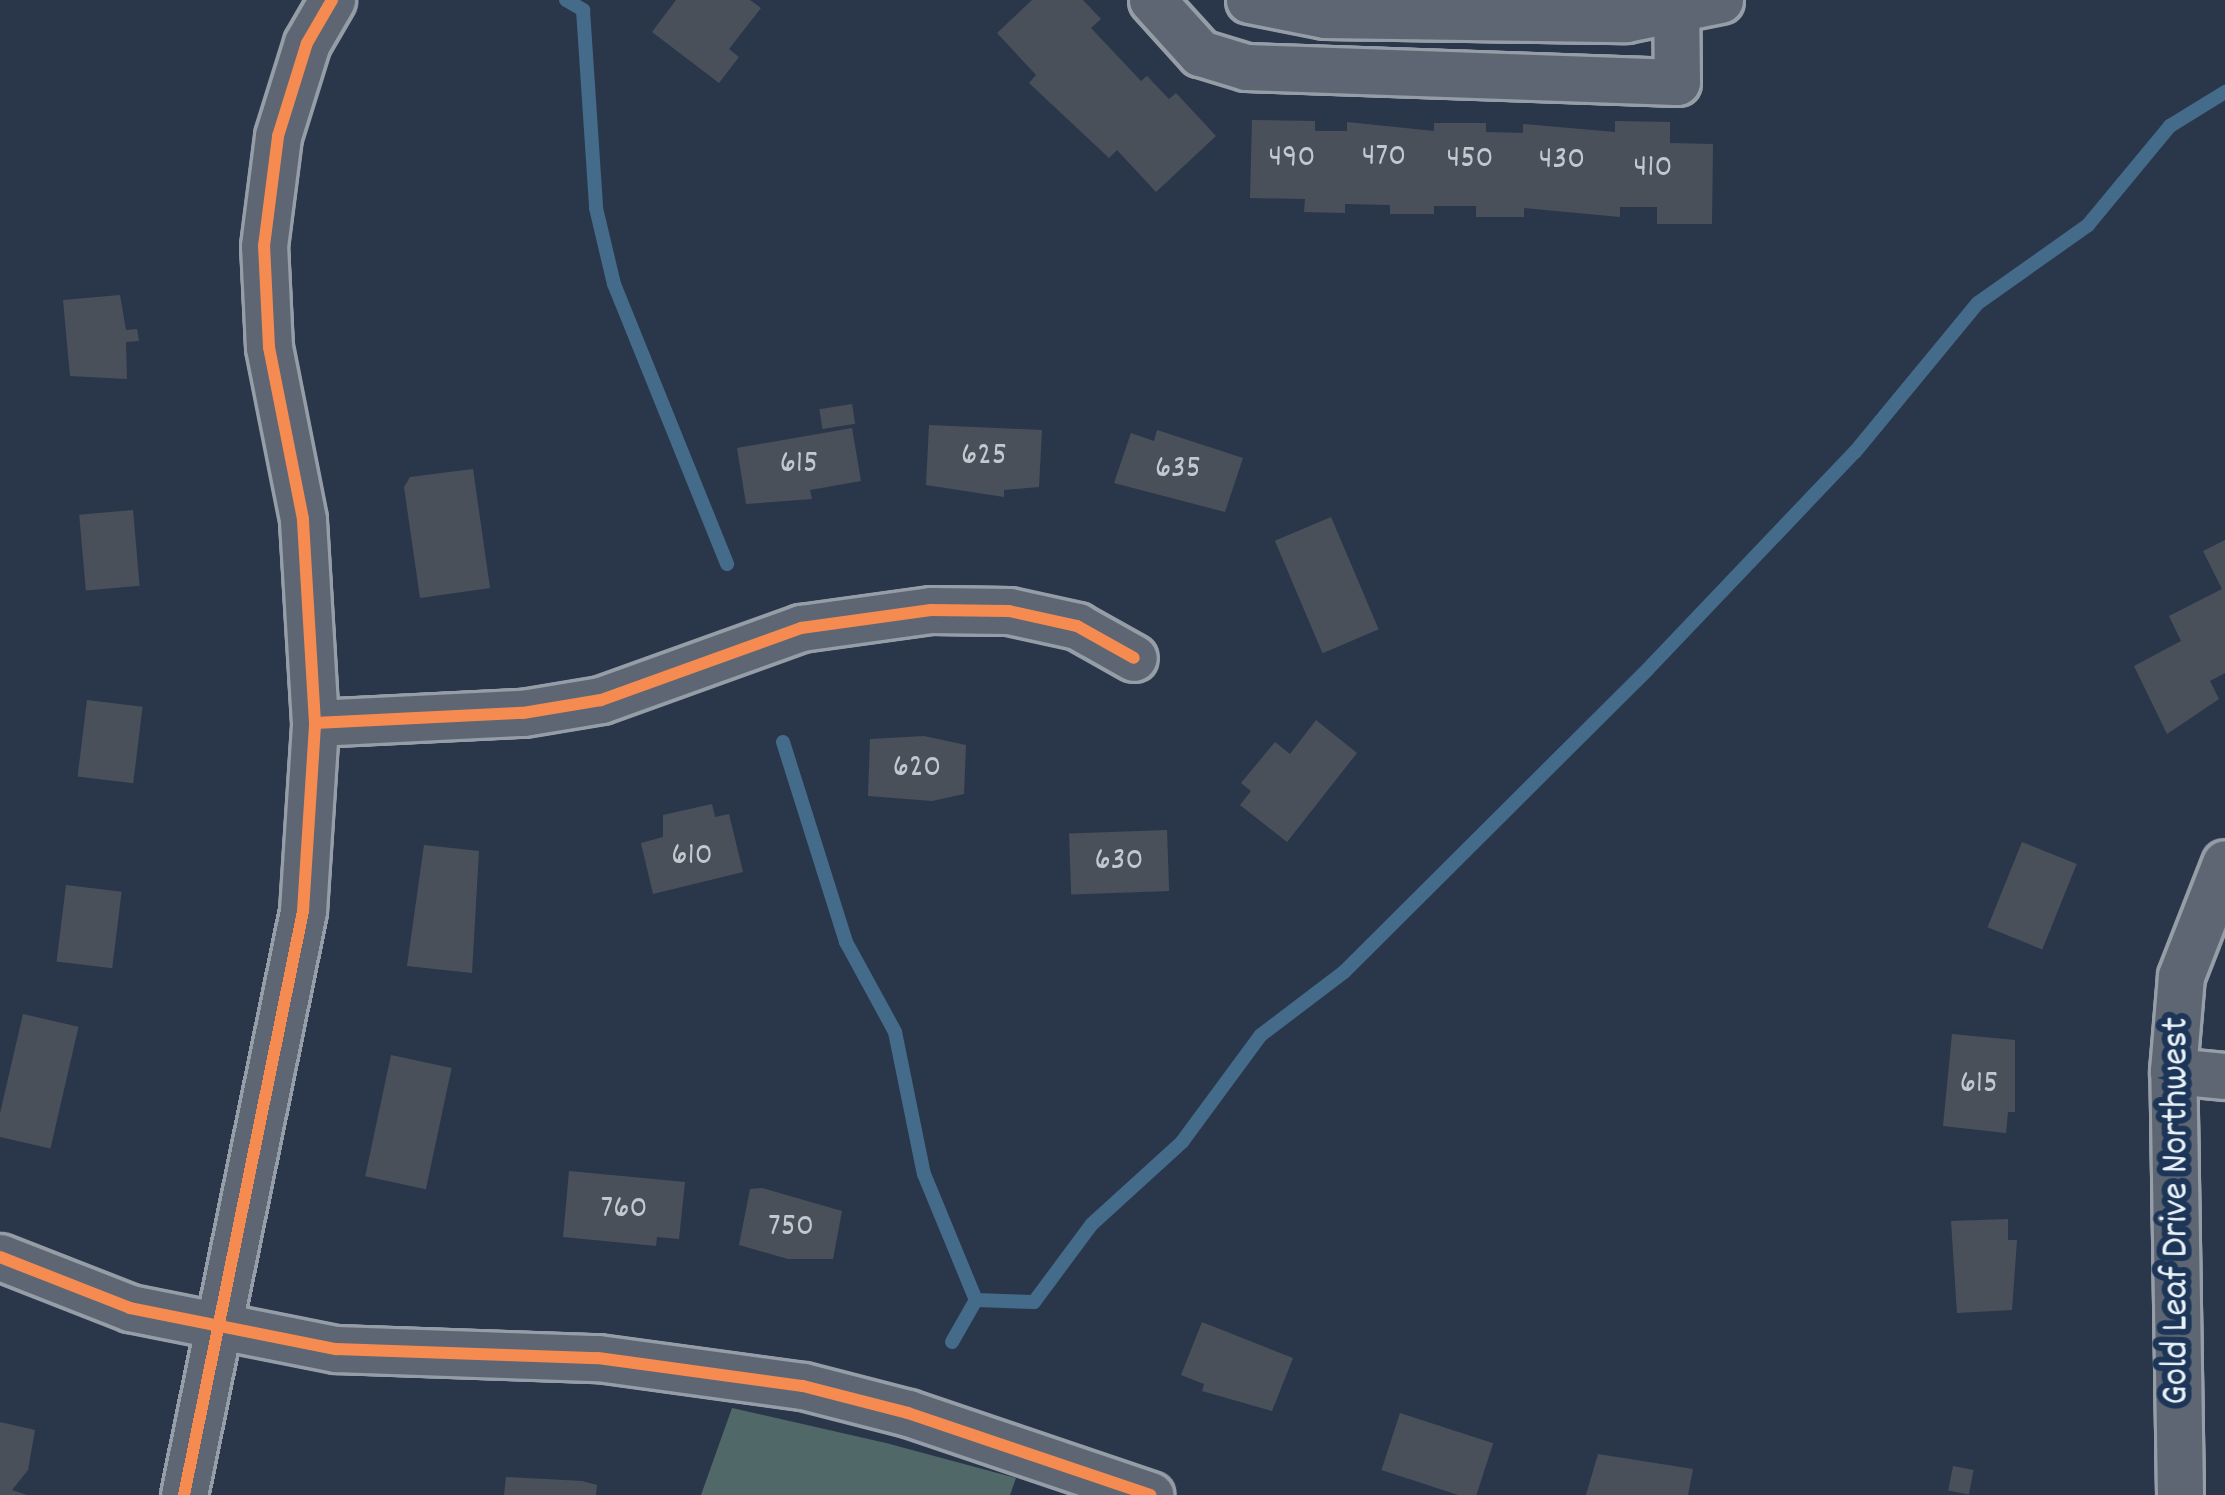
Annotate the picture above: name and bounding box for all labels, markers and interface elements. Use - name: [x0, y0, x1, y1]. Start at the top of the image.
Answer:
- house number: 470: [1362, 138, 1406, 178]
- house number: 490: [1269, 139, 1315, 179]
- house number: 450: [1447, 140, 1493, 180]
- house number: 430: [1539, 141, 1585, 181]
- house number: 410: [1634, 149, 1672, 189]
- house number: 625: [961, 437, 1007, 477]
- house number: 615: [780, 445, 818, 485]
- house number: 635: [1155, 450, 1201, 490]
- house number: 620: [893, 749, 941, 789]
- house number: 610: [671, 837, 713, 877]
- house number: 630: [1095, 842, 1143, 882]
- street label: Gold Leaf Drive Northwest: [2156, 1017, 2202, 1405]
- house number: 615: [1960, 1065, 1998, 1105]
- house number: 760: [601, 1190, 647, 1230]
- house number: 750: [768, 1208, 814, 1248]

